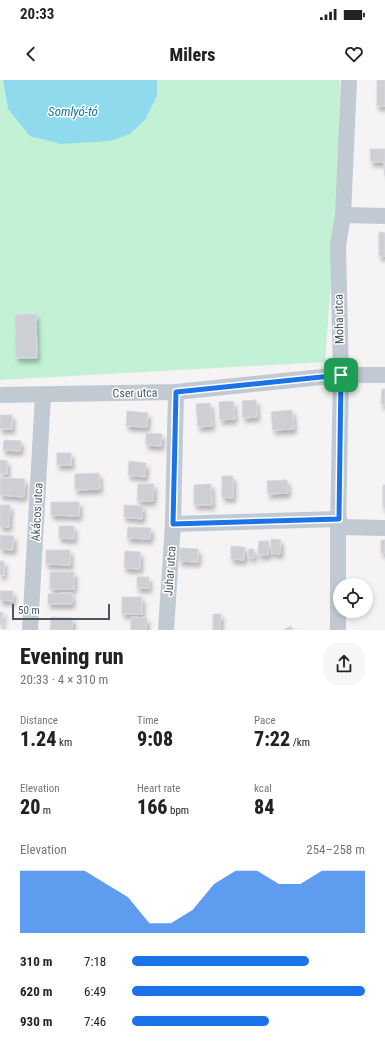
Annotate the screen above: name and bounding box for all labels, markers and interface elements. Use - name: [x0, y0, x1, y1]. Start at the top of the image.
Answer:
- text: 20:33: [20, 5, 54, 23]
- icon: back: [20, 43, 42, 65]
- icon: heart: [343, 43, 365, 65]
- text: Milers: [170, 44, 215, 65]
- water label: Somlyó-tó: [48, 104, 99, 119]
- street label: Moha utca: [332, 294, 346, 344]
- pin: [324, 358, 358, 392]
- icon: arrive: [330, 364, 352, 386]
- street label: Cser utca: [112, 386, 158, 400]
- street label: Akácos utca: [28, 482, 46, 542]
- street label: Juhar utca: [161, 545, 179, 597]
- map controls: [333, 578, 373, 618]
- button: locate: [333, 578, 373, 618]
- scale bar: [12, 602, 110, 621]
- text: 50 m: [18, 604, 40, 617]
- button: share: [323, 643, 365, 685]
- text: Evening run: [20, 644, 124, 669]
- text: 20:33 · 4 × 310 m: [20, 672, 108, 687]
- text: Distance: [20, 714, 58, 727]
- text: Time: [137, 714, 159, 727]
- text: Pace: [254, 714, 276, 727]
- text: 1.24: [20, 727, 56, 751]
- text: 9:08: [137, 727, 173, 751]
- text: 7:22: [254, 727, 290, 751]
- text: km: [56, 736, 72, 749]
- text: /km: [290, 736, 310, 749]
- text: Elevation: [20, 782, 60, 795]
- text: Heart rate: [137, 782, 180, 795]
- text: kcal: [254, 782, 272, 795]
- text: 20: [20, 795, 40, 819]
- text: 166: [137, 795, 168, 819]
- text: 84: [254, 795, 274, 819]
- text: m: [40, 804, 51, 817]
- text: bpm: [168, 804, 189, 817]
- text: Elevation: [20, 842, 67, 857]
- text: 254–258 m: [306, 842, 365, 857]
- text: 310 m: [20, 954, 52, 969]
- text: 7:18: [84, 954, 106, 969]
- text: 620 m: [20, 984, 52, 999]
- text: 6:49: [84, 984, 106, 999]
- text: 930 m: [20, 1014, 52, 1029]
- text: 7:46: [84, 1014, 106, 1029]

